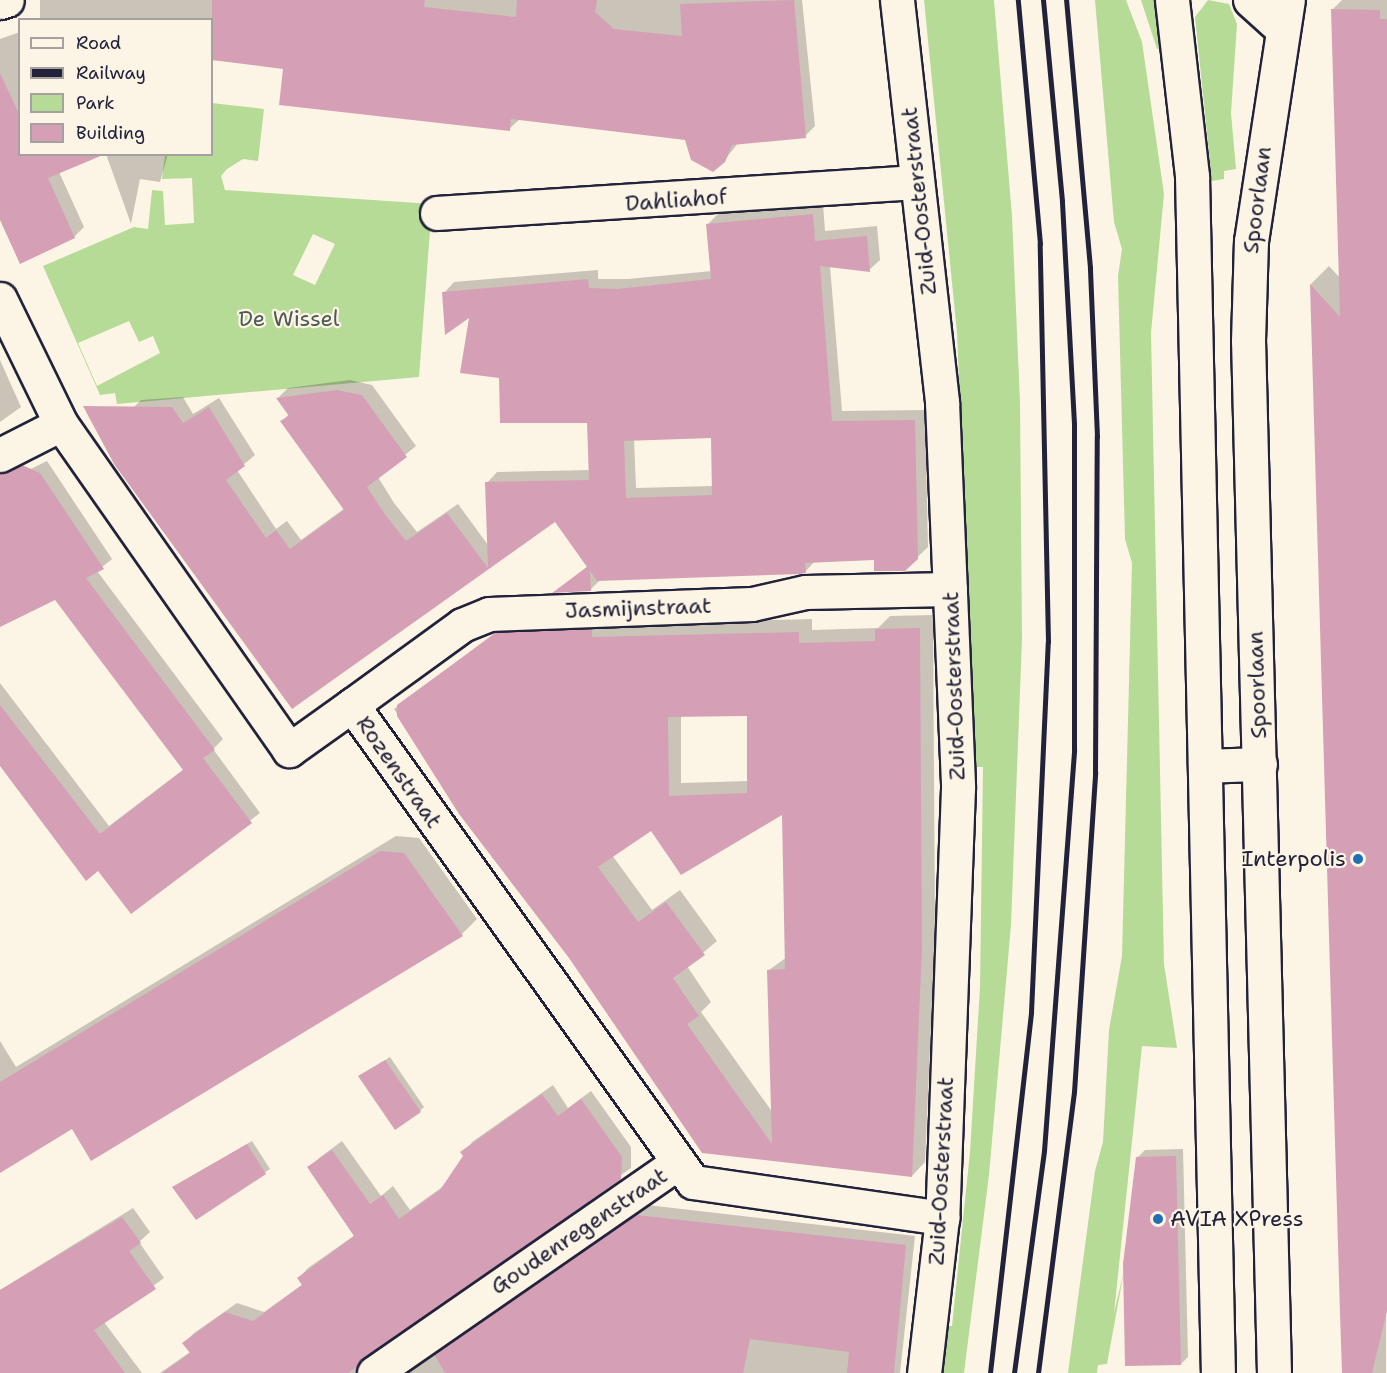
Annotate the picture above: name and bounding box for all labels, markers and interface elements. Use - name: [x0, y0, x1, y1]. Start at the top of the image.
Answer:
- legend: [18, 18, 213, 156]
- text: Road: [76, 31, 121, 55]
- text: Railway: [76, 61, 146, 85]
- text: Park: [76, 91, 115, 115]
- street label: Zuid-Oosterstraat: [896, 106, 942, 296]
- text: Building: [76, 121, 145, 145]
- street label: Spoorlaan: [1237, 145, 1277, 255]
- street label: Dahliahof: [624, 183, 728, 217]
- park label: De Wissel: [239, 306, 339, 332]
- street label: Zuid-Oosterstraat: [938, 591, 970, 781]
- street label: Jasmijnstraat: [564, 592, 712, 624]
- street label: Spoorlaan: [1242, 631, 1272, 739]
- street label: Rozenstraat: [351, 711, 447, 833]
- place label: Interpolis: [1241, 846, 1346, 872]
- marker: Interpolis: [1351, 852, 1365, 866]
- street label: Zuid-Oosterstraat: [923, 1076, 959, 1266]
- street label: Goudenregenstraat: [486, 1162, 672, 1300]
- place label: AVIA XPress: [1170, 1206, 1304, 1232]
- marker: AVIA XPress: [1151, 1212, 1165, 1226]

